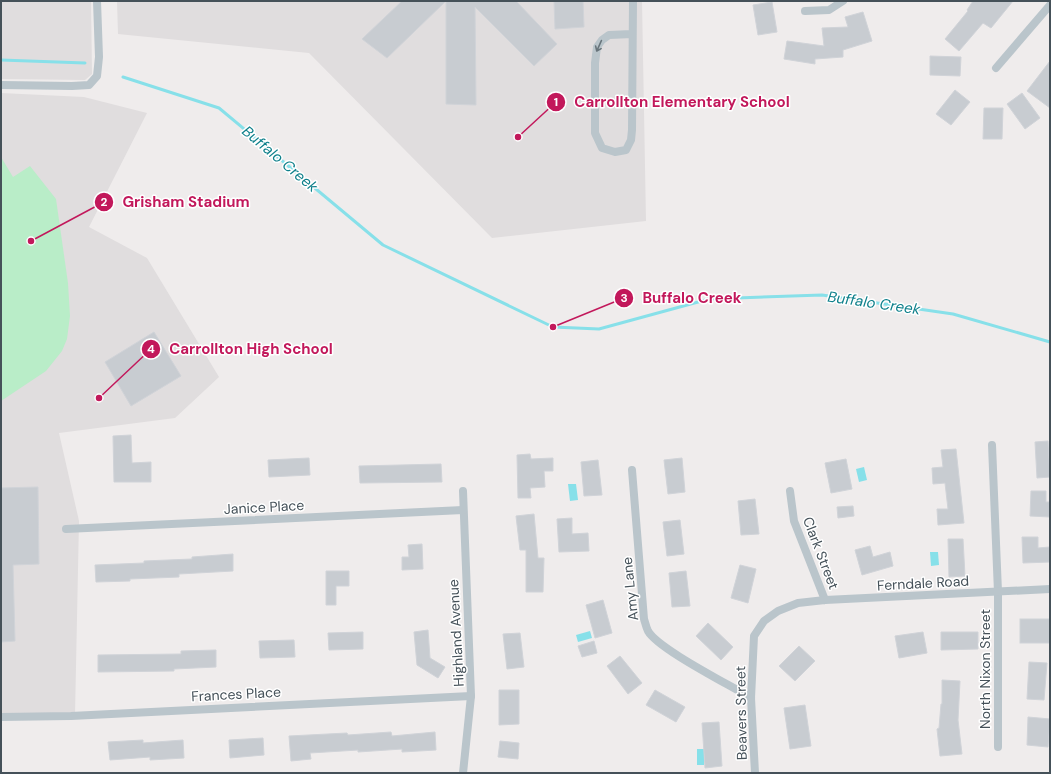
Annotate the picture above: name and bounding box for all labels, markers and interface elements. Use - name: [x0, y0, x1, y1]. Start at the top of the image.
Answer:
- one-way arrow: [595, 40, 602, 52]
- callout: Carrollton Elementary School: [546, 88, 797, 115]
- text: Carrollton Elementary School: [574, 92, 790, 112]
- text: 1: [554, 94, 558, 110]
- water label: Buffalo Creek: [238, 121, 322, 197]
- callout: Grisham Stadium: [94, 188, 257, 215]
- text: Grisham Stadium: [122, 192, 250, 212]
- text: 2: [101, 194, 108, 210]
- callout: Buffalo Creek: [614, 285, 749, 312]
- water label: Buffalo Creek: [826, 287, 922, 319]
- text: Buffalo Creek: [643, 288, 742, 308]
- text: 3: [620, 290, 628, 306]
- callout: Carrollton High School: [141, 335, 341, 362]
- text: Carrollton High School: [169, 339, 333, 359]
- text: 4: [147, 341, 155, 357]
- street label: Janice Place: [223, 496, 305, 518]
- street label: Clark Street: [799, 514, 843, 592]
- street label: Amy Lane: [618, 556, 642, 622]
- street label: Ferndale Road: [877, 572, 969, 594]
- street label: Highland Avenue: [444, 579, 468, 687]
- street label: North Nixon Street: [976, 609, 994, 729]
- street label: Beavers Street: [731, 666, 751, 760]
- street label: Frances Place: [191, 683, 281, 705]

